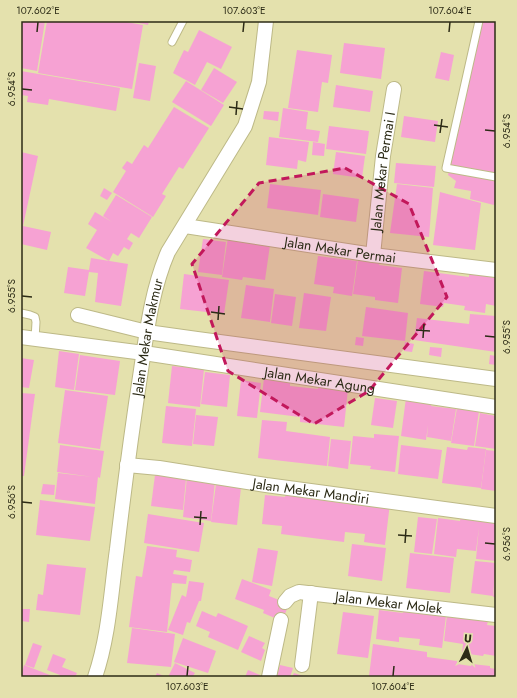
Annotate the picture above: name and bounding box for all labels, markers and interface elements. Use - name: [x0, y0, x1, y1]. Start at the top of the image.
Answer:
- text: 107.602°E: [16, 3, 60, 18]
- text: 107.603°E: [222, 3, 266, 18]
- text: 107.604°E: [428, 3, 472, 18]
- text: 6.954°S: [4, 71, 19, 106]
- street label: Jalan Mekar Permai I: [365, 110, 400, 234]
- text: 6.954°S: [499, 113, 514, 148]
- street label: Jalan Mekar Permai: [281, 231, 397, 268]
- street label: Jalan Mekar Makmur: [127, 276, 168, 400]
- text: 6.955°S: [4, 278, 19, 313]
- text: 6.955°S: [499, 319, 514, 354]
- street label: Jalan Mekar Agung: [261, 361, 377, 398]
- street label: Jalan Mekar Mandiri: [249, 473, 371, 509]
- text: 6.956°S: [4, 484, 19, 519]
- text: 6.956°S: [499, 526, 514, 561]
- street label: Jalan Mekar Molek: [332, 586, 444, 619]
- north arrow: [447, 628, 487, 668]
- text: U: [463, 630, 472, 646]
- text: 107.603°E: [165, 679, 209, 694]
- text: 107.604°E: [371, 679, 415, 694]

